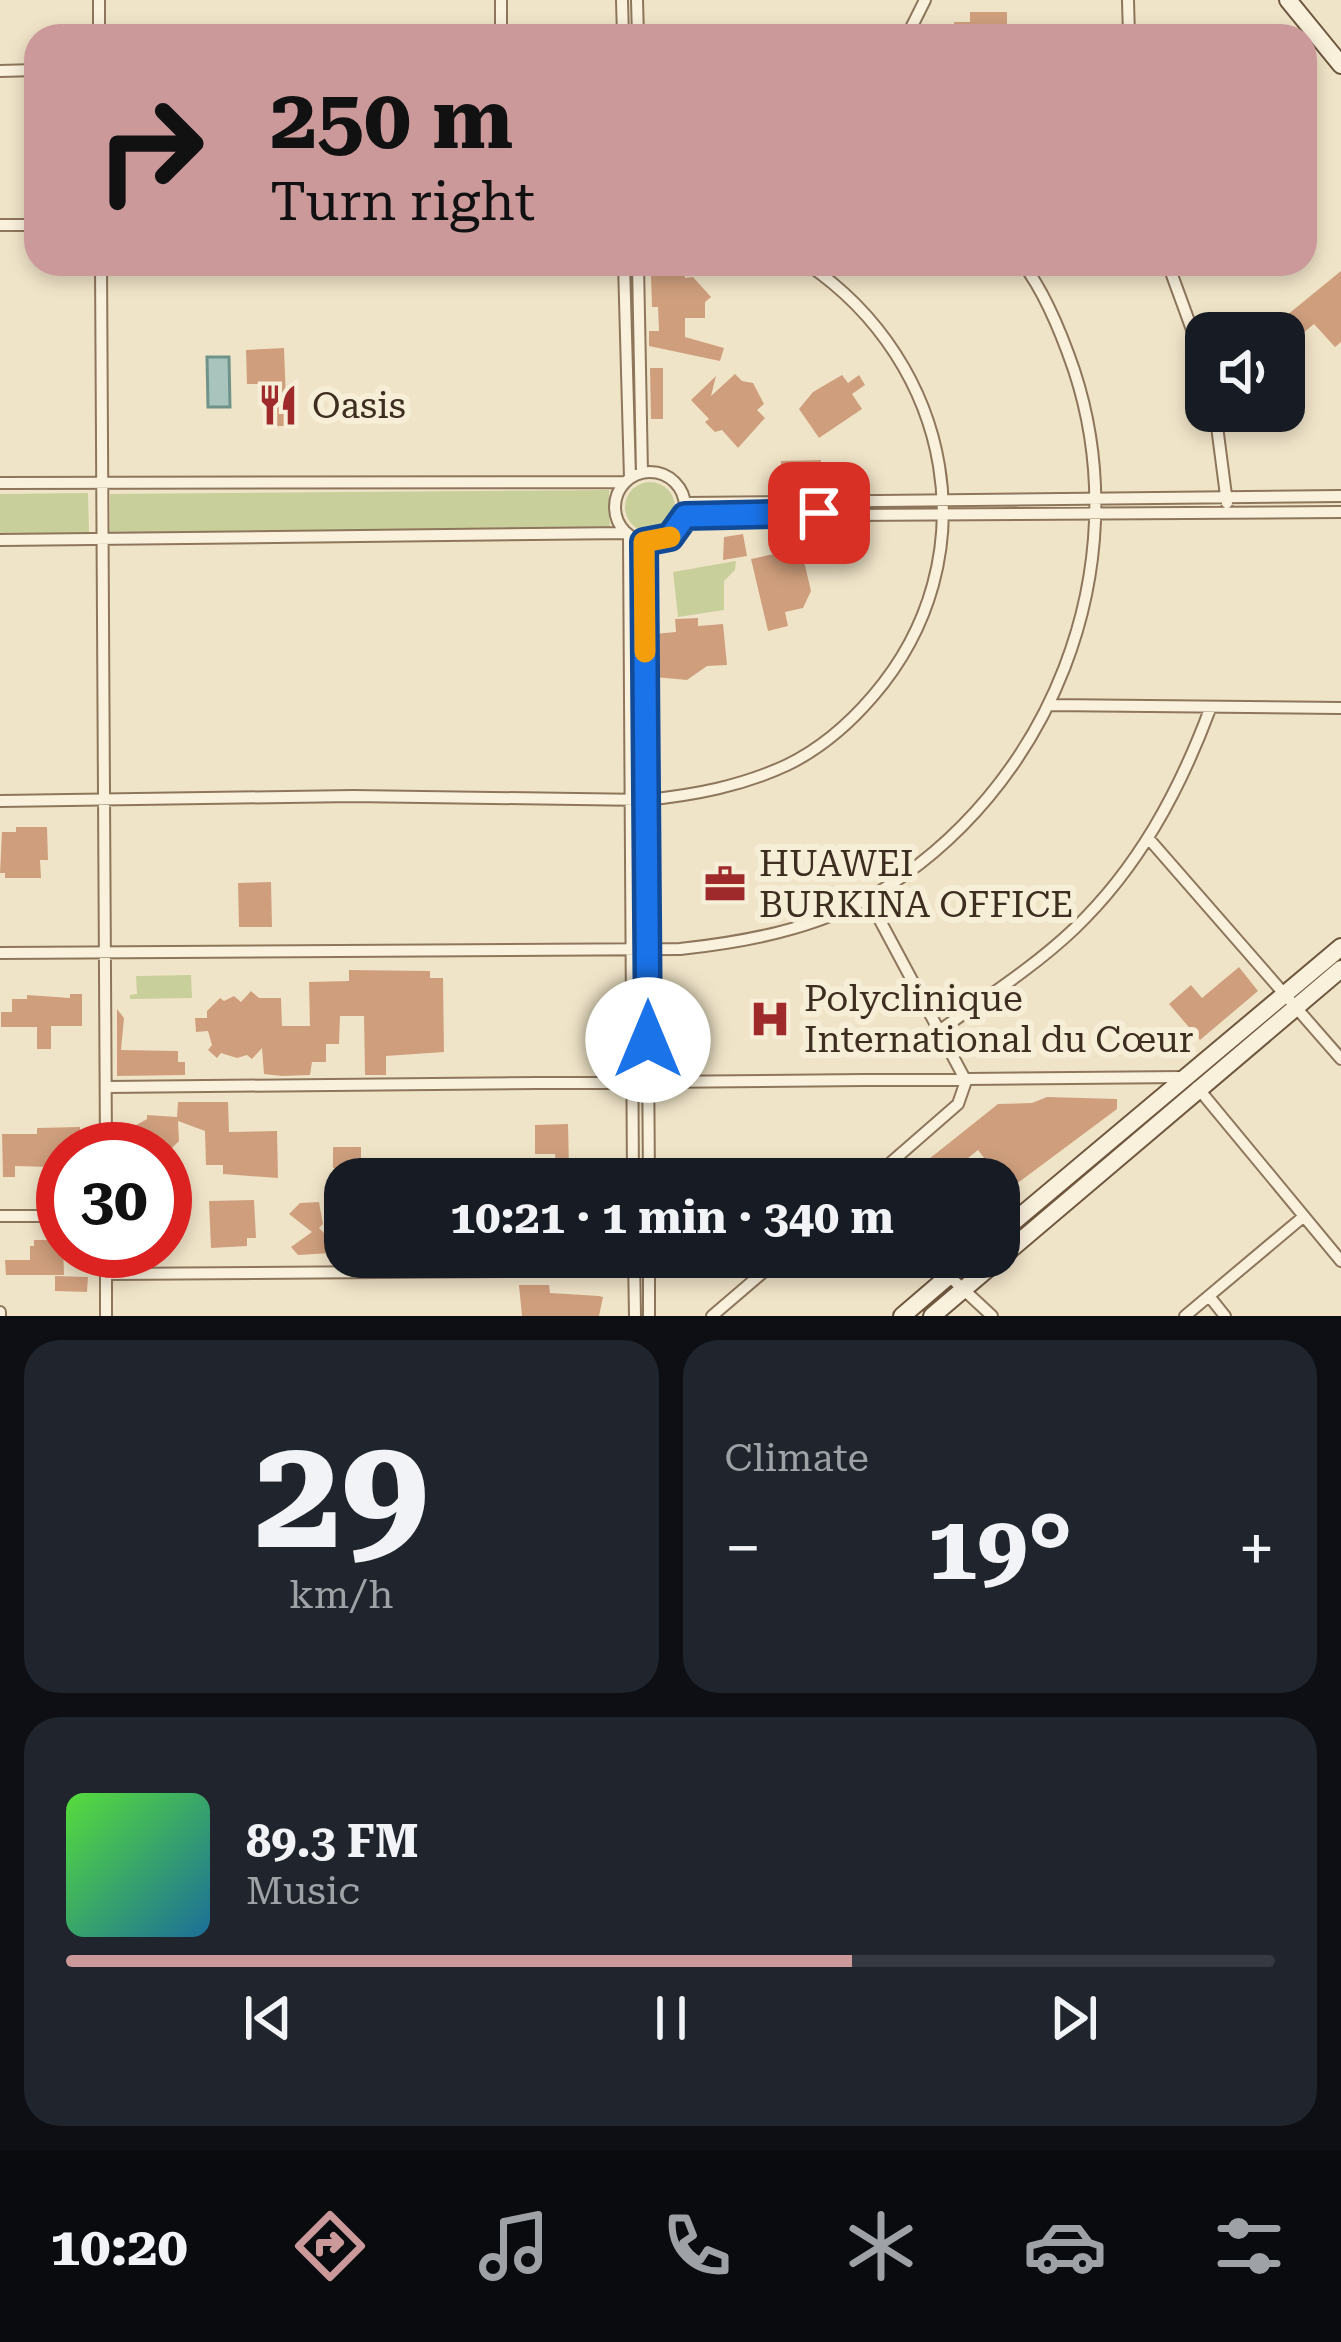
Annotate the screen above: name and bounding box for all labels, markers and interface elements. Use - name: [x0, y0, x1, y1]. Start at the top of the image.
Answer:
- text: 250 m: [270, 70, 513, 168]
- icon: right: [72, 72, 228, 228]
- text: Turn right: [270, 170, 535, 233]
- map controls: [1185, 312, 1305, 432]
- button: sound: [1185, 312, 1305, 432]
- restaurant icon: Oasis: [255, 382, 301, 428]
- place label: Oasis: [312, 385, 406, 427]
- pin: [768, 462, 870, 564]
- icon: arrive: [786, 480, 852, 546]
- place label: HUAWEI BURKINA OFFICE: [759, 843, 1073, 926]
- office icon: HUAWEI BURKINA OFFICE: [702, 861, 748, 907]
- position arrow: [585, 977, 711, 1103]
- place label: Polyclinique International du Cœur: [804, 978, 1193, 1061]
- hospital icon: Polyclinique International du Cœur: [747, 996, 793, 1042]
- speed limit sign: 30: [36, 1122, 192, 1278]
- text: 10:21 · 1 min · 340 m: [450, 1191, 894, 1244]
- text: 29: [254, 1402, 429, 1585]
- text: Climate: [725, 1435, 869, 1481]
- text: 19°: [927, 1496, 1073, 1601]
- text: −: [725, 1510, 761, 1587]
- text: +: [1238, 1510, 1275, 1587]
- text: km/h: [289, 1572, 393, 1618]
- text: 89.3 FM: [246, 1815, 418, 1868]
- text: Music: [246, 1868, 360, 1914]
- icon: previous: [235, 1985, 301, 2051]
- icon: pause: [638, 1985, 704, 2051]
- icon: next: [1041, 1985, 1107, 2051]
- icon: directions: [288, 2204, 372, 2288]
- icon: music: [472, 2204, 556, 2288]
- icon: phone: [655, 2204, 739, 2288]
- icon: climate: [839, 2204, 923, 2288]
- icon: car: [1023, 2204, 1107, 2288]
- icon: filters: [1207, 2204, 1291, 2288]
- text: 10:20: [50, 2215, 188, 2278]

